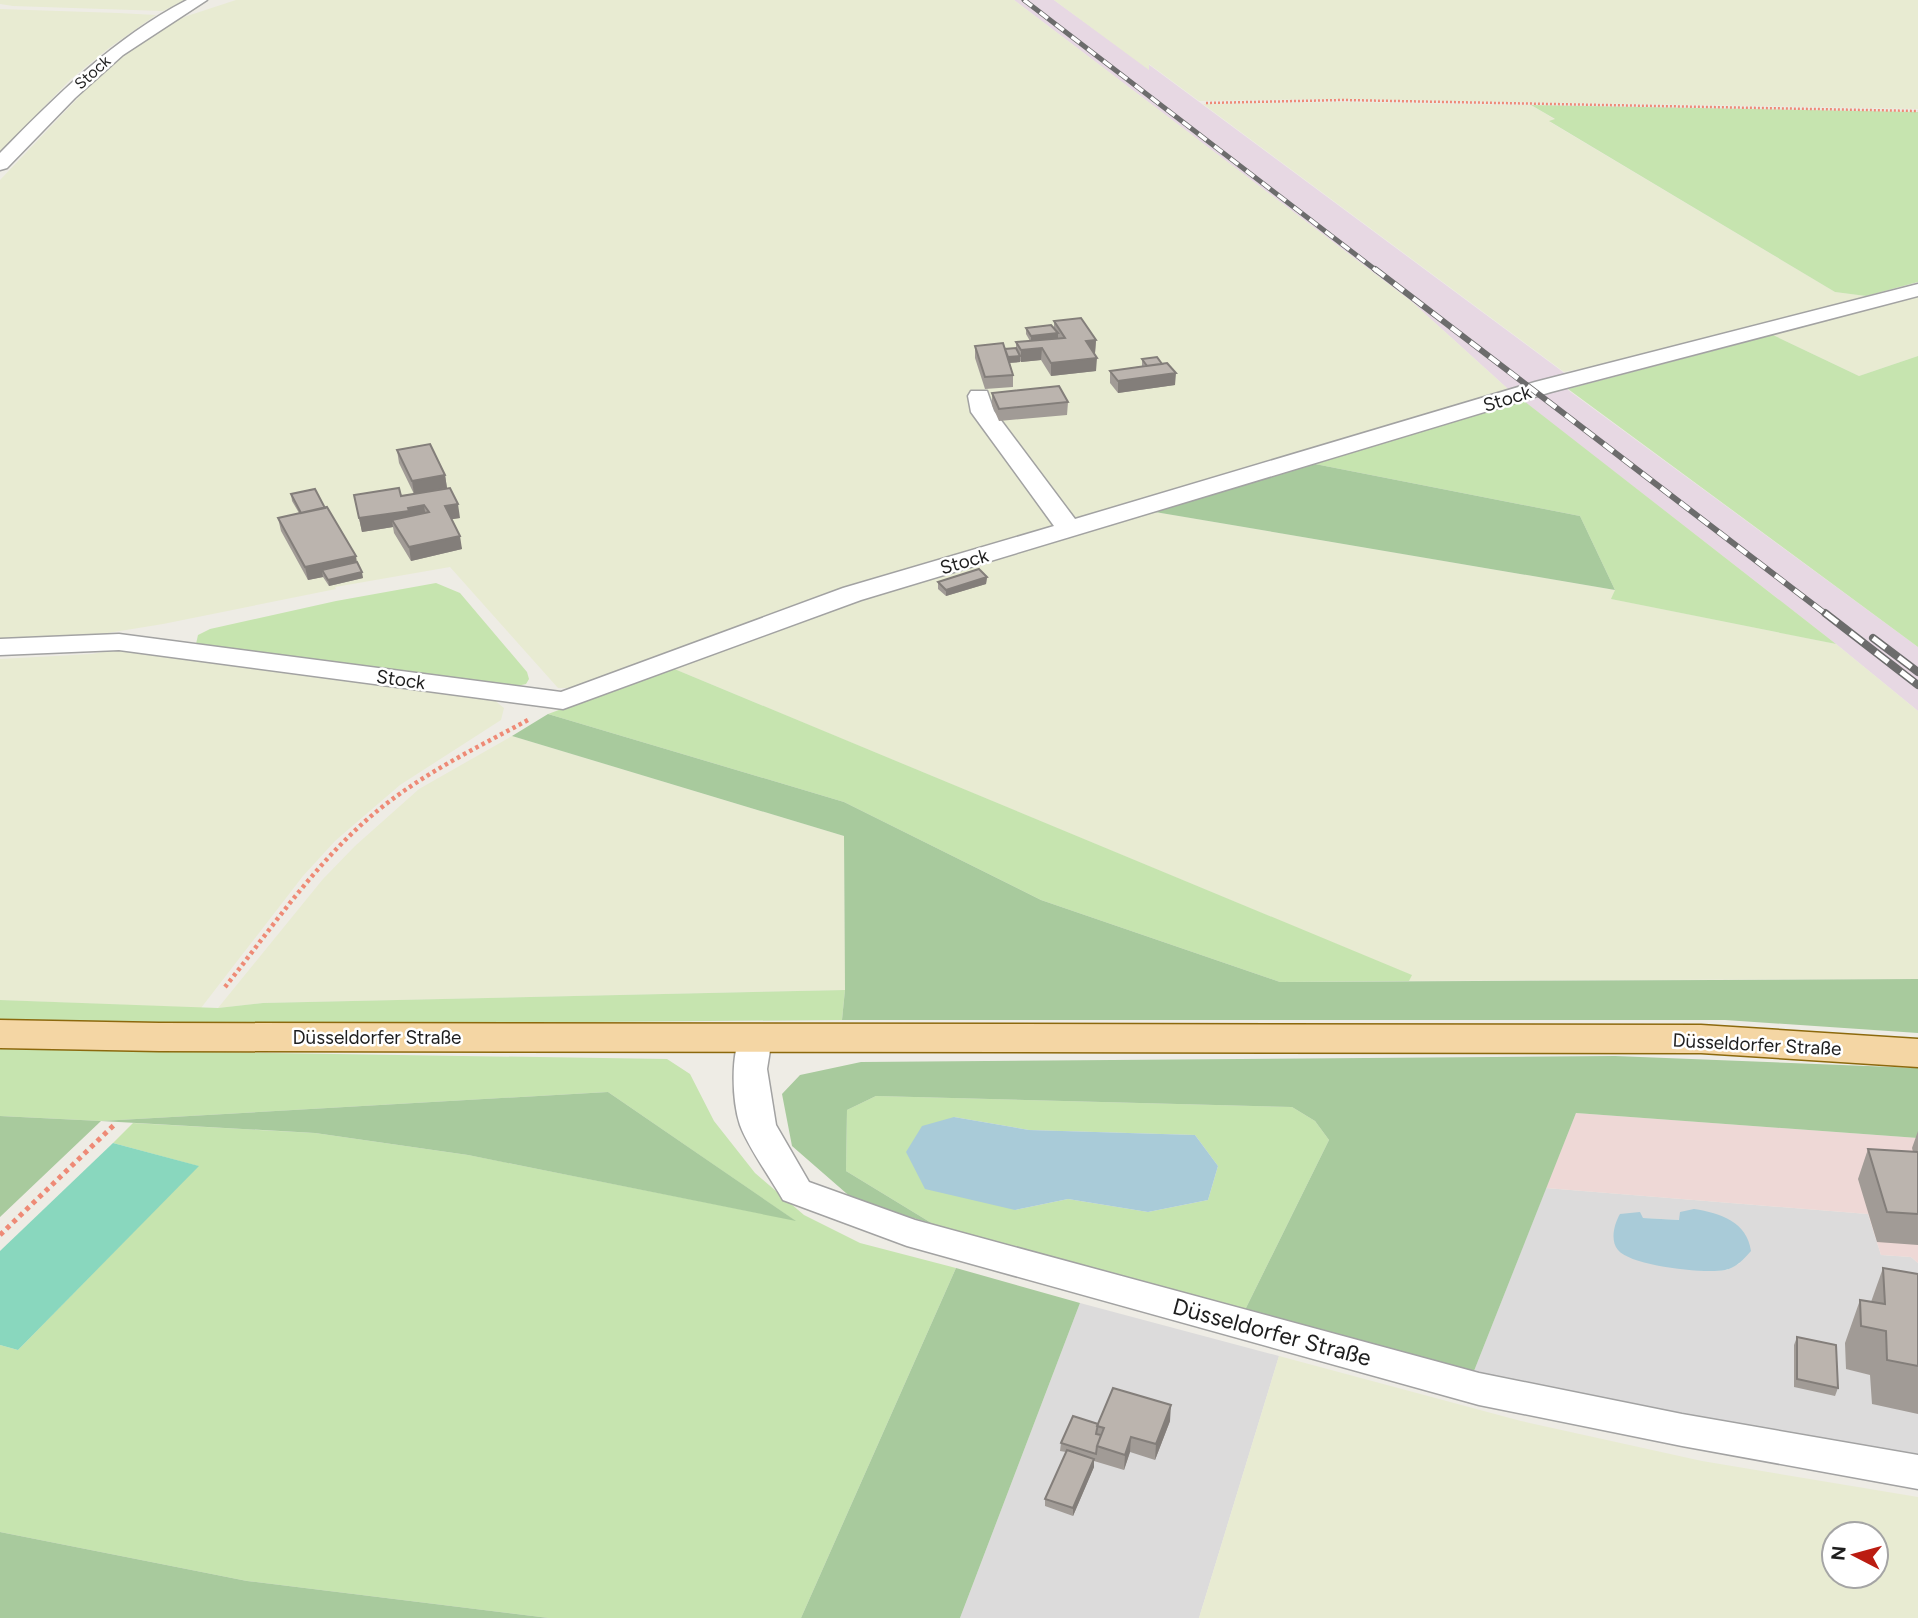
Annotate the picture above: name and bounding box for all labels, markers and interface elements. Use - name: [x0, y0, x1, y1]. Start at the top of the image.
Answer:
- street label: Stock: [71, 51, 114, 93]
- street label: Stock: [1480, 380, 1535, 417]
- street label: Stock: [937, 543, 992, 579]
- street label: Stock: [375, 665, 428, 694]
- street label: Düsseldorfer Straße: [293, 1026, 462, 1049]
- street label: Düsseldorfer Straße: [1672, 1029, 1842, 1060]
- street label: Düsseldorfer Straße: [1170, 1292, 1374, 1372]
- north arrow: [1820, 1520, 1890, 1590]
- text: N: [1826, 1545, 1851, 1562]

